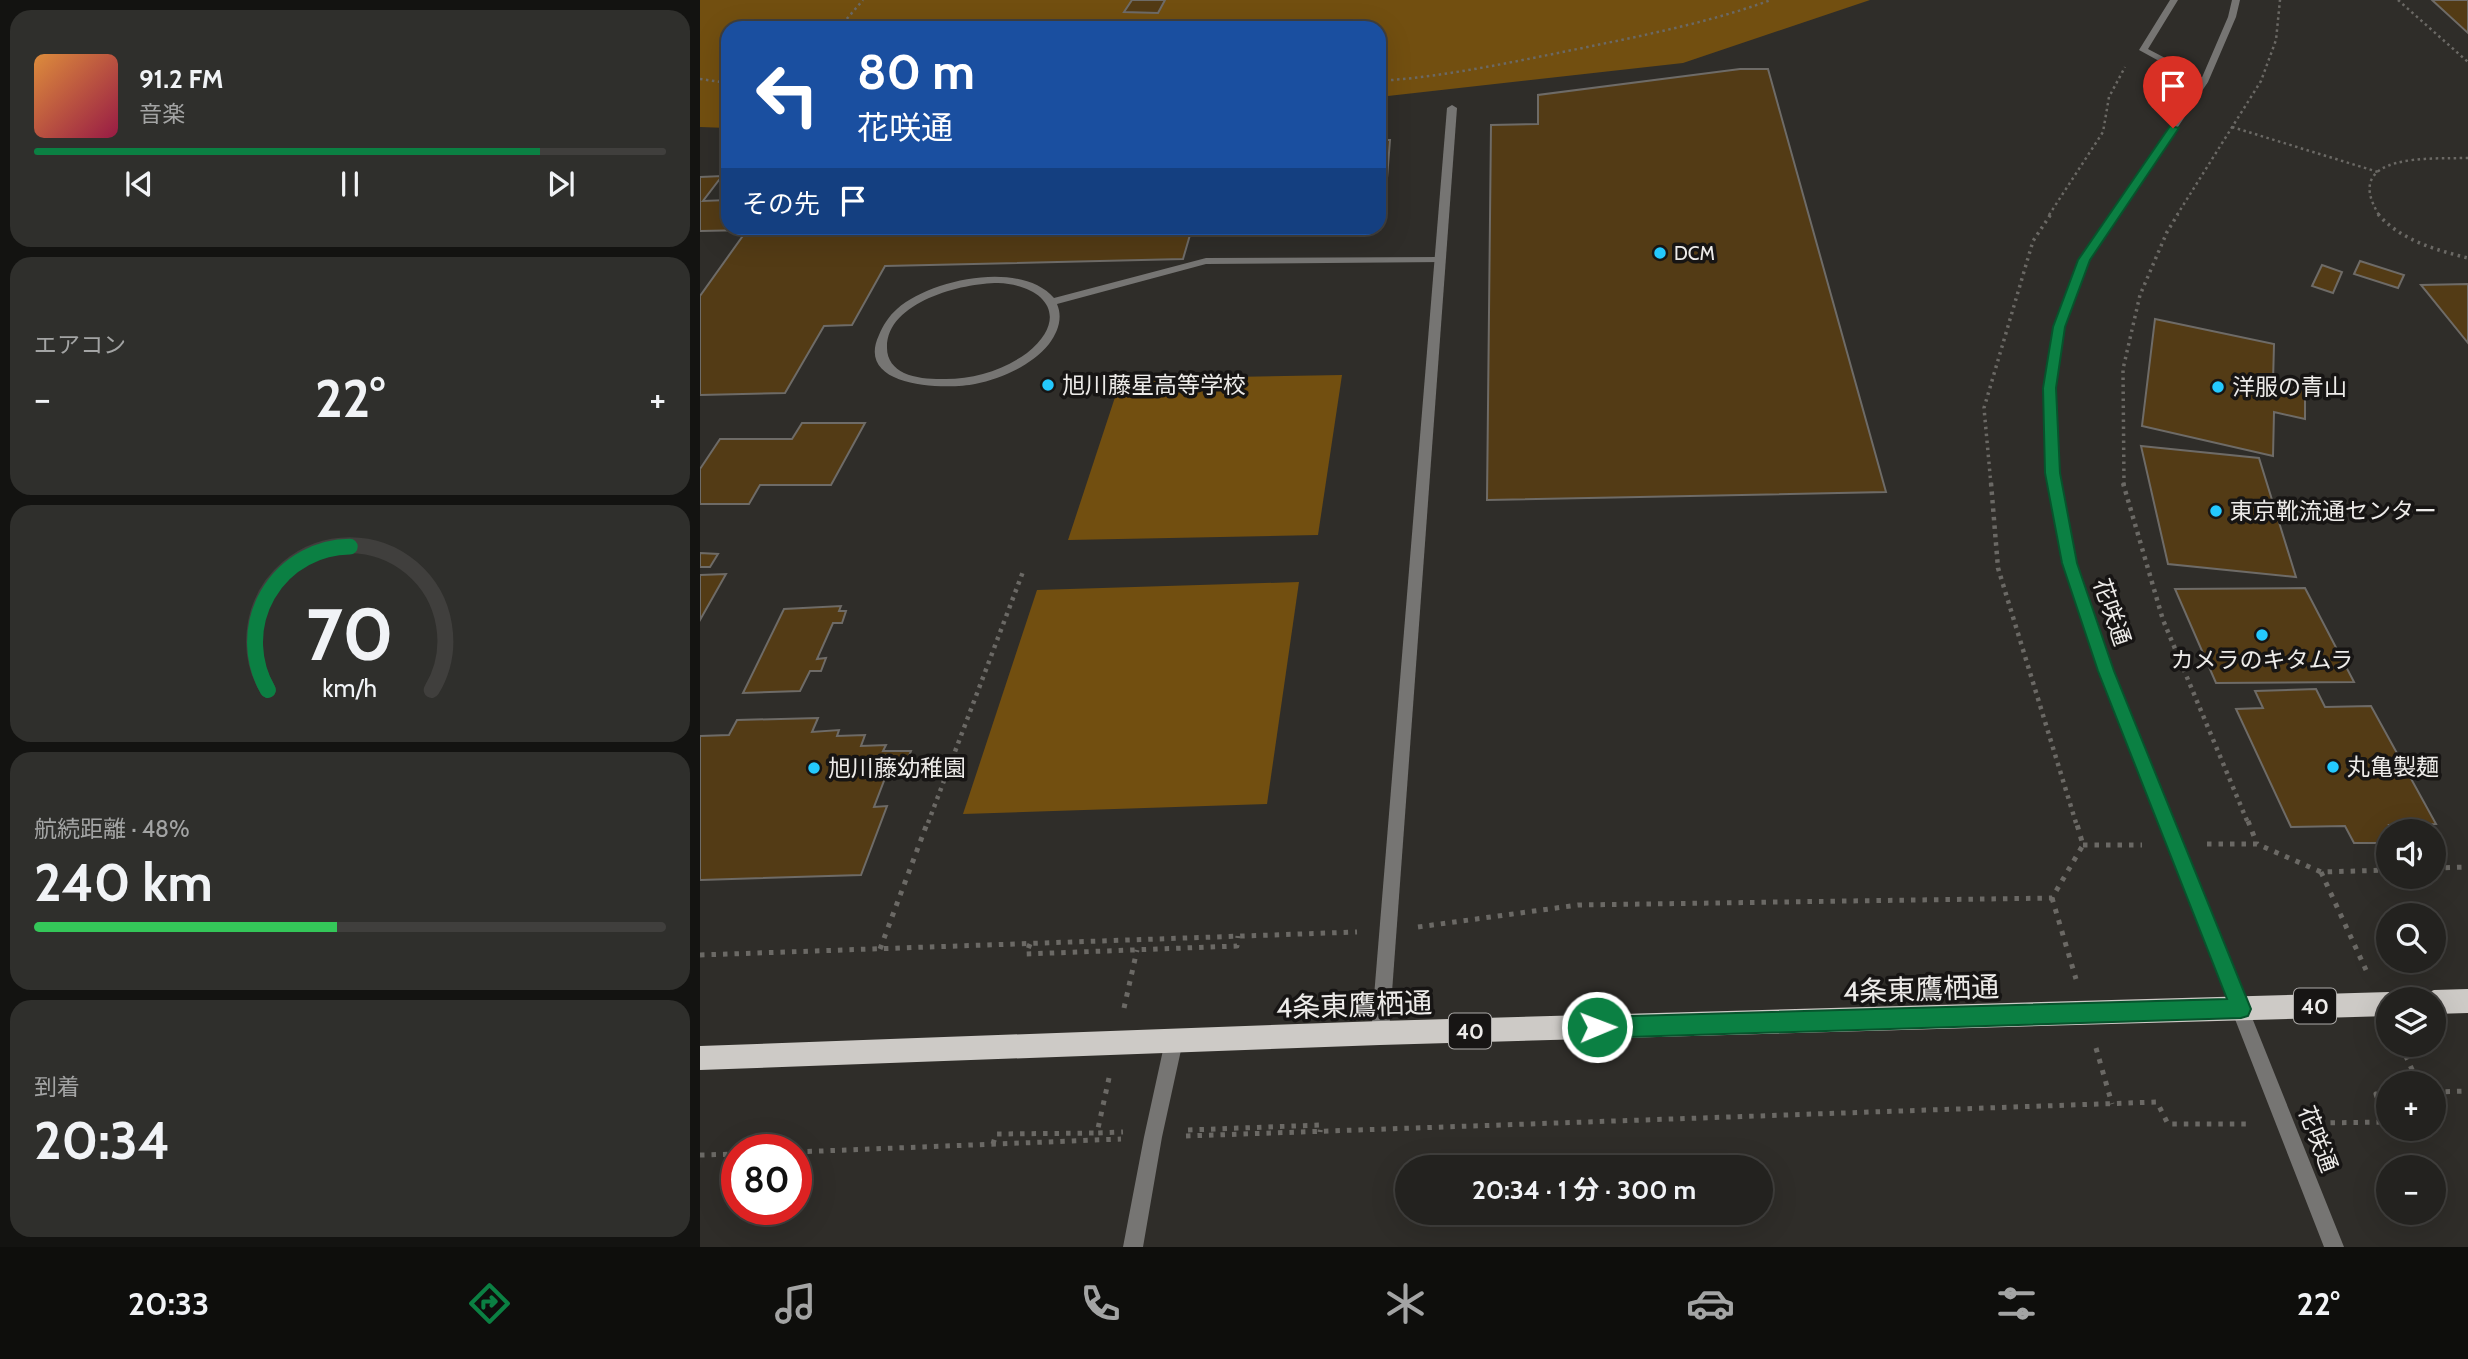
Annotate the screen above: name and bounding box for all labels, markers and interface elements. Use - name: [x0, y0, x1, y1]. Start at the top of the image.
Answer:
- text: 80 m: [857, 42, 975, 101]
- icon: left: [742, 49, 833, 140]
- pin: [2143, 56, 2203, 128]
- text: 91.2 FM: [139, 63, 223, 95]
- icon: arrive: [2154, 67, 2192, 105]
- text: 音楽: [139, 100, 185, 128]
- text: 花咲通: [857, 108, 953, 147]
- icon: previous: [120, 165, 158, 203]
- icon: pause: [331, 165, 369, 203]
- icon: next: [542, 165, 580, 203]
- icon: arrive: [834, 182, 872, 220]
- text: その先: [742, 188, 820, 220]
- place label: DCM: [1674, 242, 1715, 265]
- marker: DCM: [1652, 245, 1668, 261]
- text: エアコン: [34, 331, 126, 359]
- text: 22°: [315, 367, 385, 430]
- place label: 旭川藤星高等学校: [1062, 371, 1246, 399]
- place label: 洋服の青山: [2232, 373, 2347, 401]
- text: −: [34, 375, 51, 422]
- text: +: [649, 375, 666, 422]
- marker: 旭川藤星高等学校: [1040, 377, 1056, 393]
- marker: 洋服の青山: [2210, 379, 2226, 395]
- place label: 東京靴流通センター: [2230, 497, 2437, 525]
- marker: 東京靴流通センター: [2208, 503, 2224, 519]
- street label: 花咲通: [2088, 575, 2136, 649]
- text: 70: [306, 590, 394, 678]
- marker: カメラのキタムラ: [2254, 627, 2270, 643]
- place label: カメラのキタムラ: [2171, 646, 2353, 674]
- text: km/h: [323, 672, 377, 702]
- place label: 丸亀製麺: [2347, 753, 2439, 781]
- place label: 旭川藤幼稚園: [828, 754, 966, 782]
- marker: 丸亀製麺: [2325, 759, 2341, 775]
- marker: 旭川藤幼稚園: [806, 760, 822, 776]
- text: 航続距離 · 48%: [34, 815, 190, 843]
- map controls: [2376, 819, 2446, 1225]
- button: sound: [2376, 819, 2446, 889]
- text: 240 km: [34, 851, 213, 914]
- button: search: [2376, 903, 2446, 973]
- street label: 4条東鷹栖通: [1842, 969, 2000, 1009]
- street label: 4条東鷹栖通: [1275, 985, 1433, 1025]
- button: layers: [2376, 987, 2446, 1057]
- road number: 40: [2294, 988, 2336, 1024]
- position arrow: [1560, 990, 1634, 1064]
- road number: 40: [1449, 1014, 1491, 1048]
- button: +: [2376, 1071, 2446, 1141]
- text: 到着: [34, 1073, 80, 1101]
- street label: 花咲通: [2293, 1102, 2343, 1176]
- text: 20:34: [34, 1109, 170, 1172]
- speed limit sign: 80: [721, 1134, 812, 1225]
- button: −: [2376, 1155, 2446, 1225]
- text: 20:34 · 1 分 · 300 m: [1472, 1174, 1696, 1206]
- icon: directions: [465, 1279, 514, 1328]
- icon: music: [771, 1279, 820, 1328]
- icon: phone: [1076, 1279, 1125, 1328]
- icon: climate: [1381, 1279, 1430, 1328]
- icon: car: [1686, 1279, 1735, 1328]
- icon: filters: [1992, 1279, 2041, 1328]
- text: 20:33: [128, 1284, 209, 1323]
- text: 22°: [2297, 1284, 2340, 1323]

